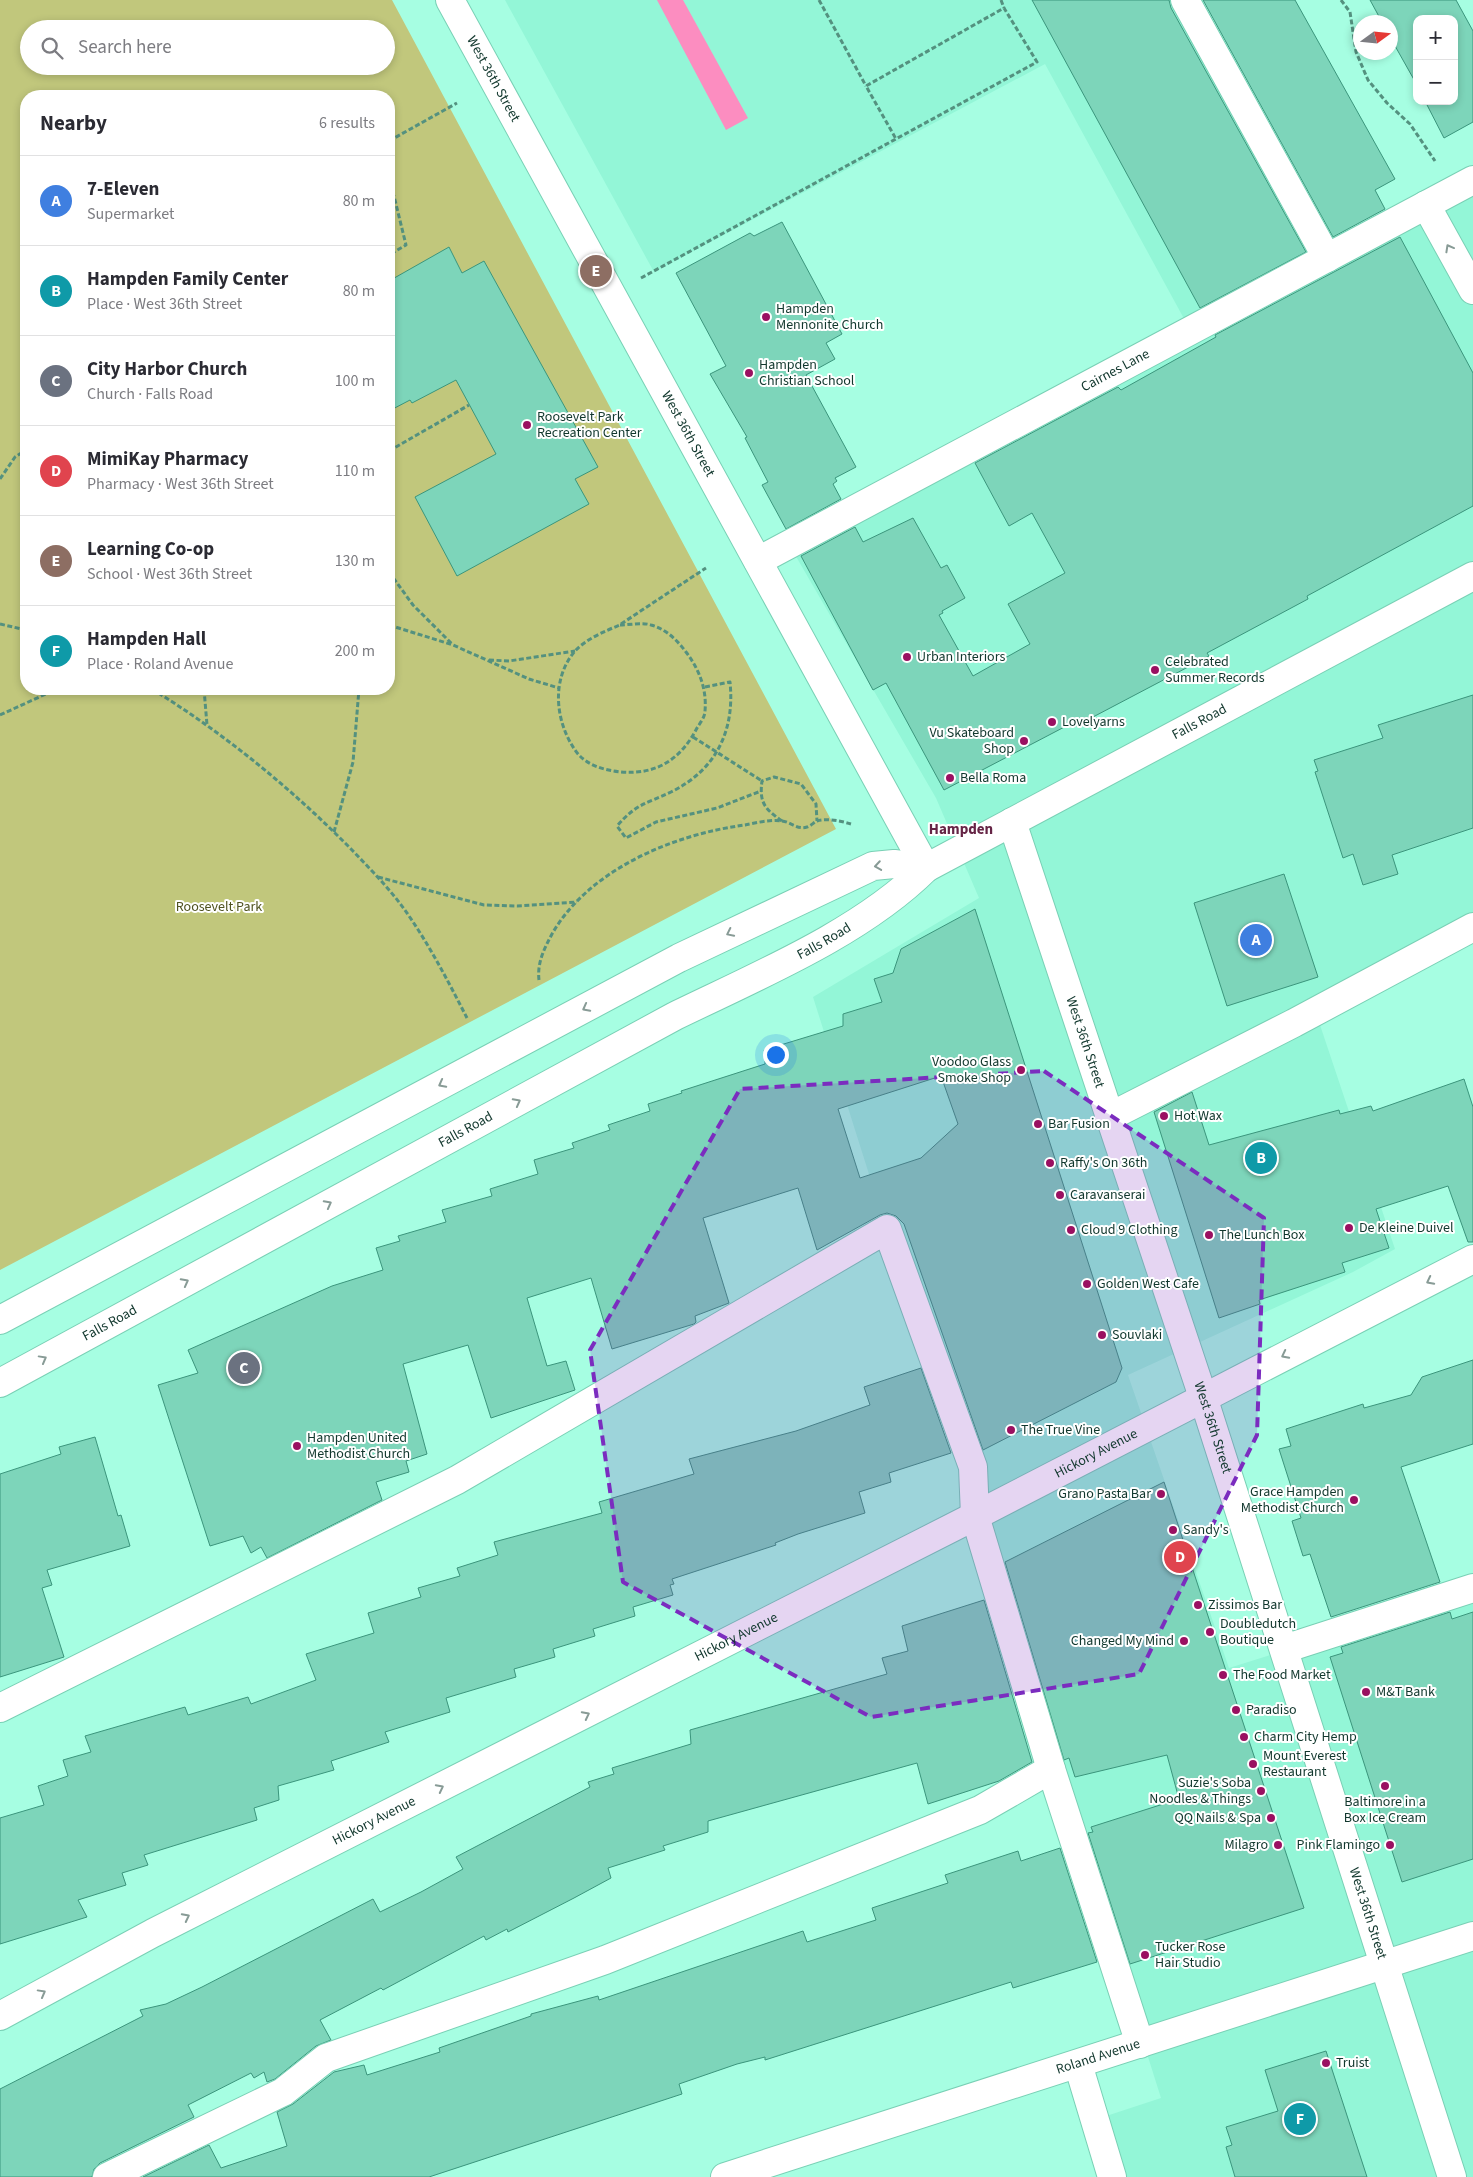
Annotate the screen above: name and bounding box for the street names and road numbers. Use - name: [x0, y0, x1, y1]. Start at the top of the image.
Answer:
- street label: West 36th Street: [462, 32, 525, 126]
- street label: Cairnes Lane: [1078, 344, 1153, 397]
- street label: West 36th Street: [656, 387, 720, 481]
- street label: Falls Road: [1168, 699, 1230, 745]
- street label: Falls Road: [793, 918, 855, 965]
- street label: West 36th Street: [1061, 994, 1110, 1091]
- street label: Falls Road: [435, 1107, 497, 1153]
- street label: Falls Road: [79, 1300, 141, 1346]
- street label: West 36th Street: [1189, 1379, 1237, 1476]
- street label: Hickory Avenue: [1051, 1424, 1141, 1483]
- street label: Hickory Avenue: [691, 1608, 781, 1667]
- street label: Hickory Avenue: [329, 1791, 419, 1850]
- street label: West 36th Street: [1344, 1865, 1392, 1962]
- street label: Roland Avenue: [1053, 2034, 1143, 2080]

